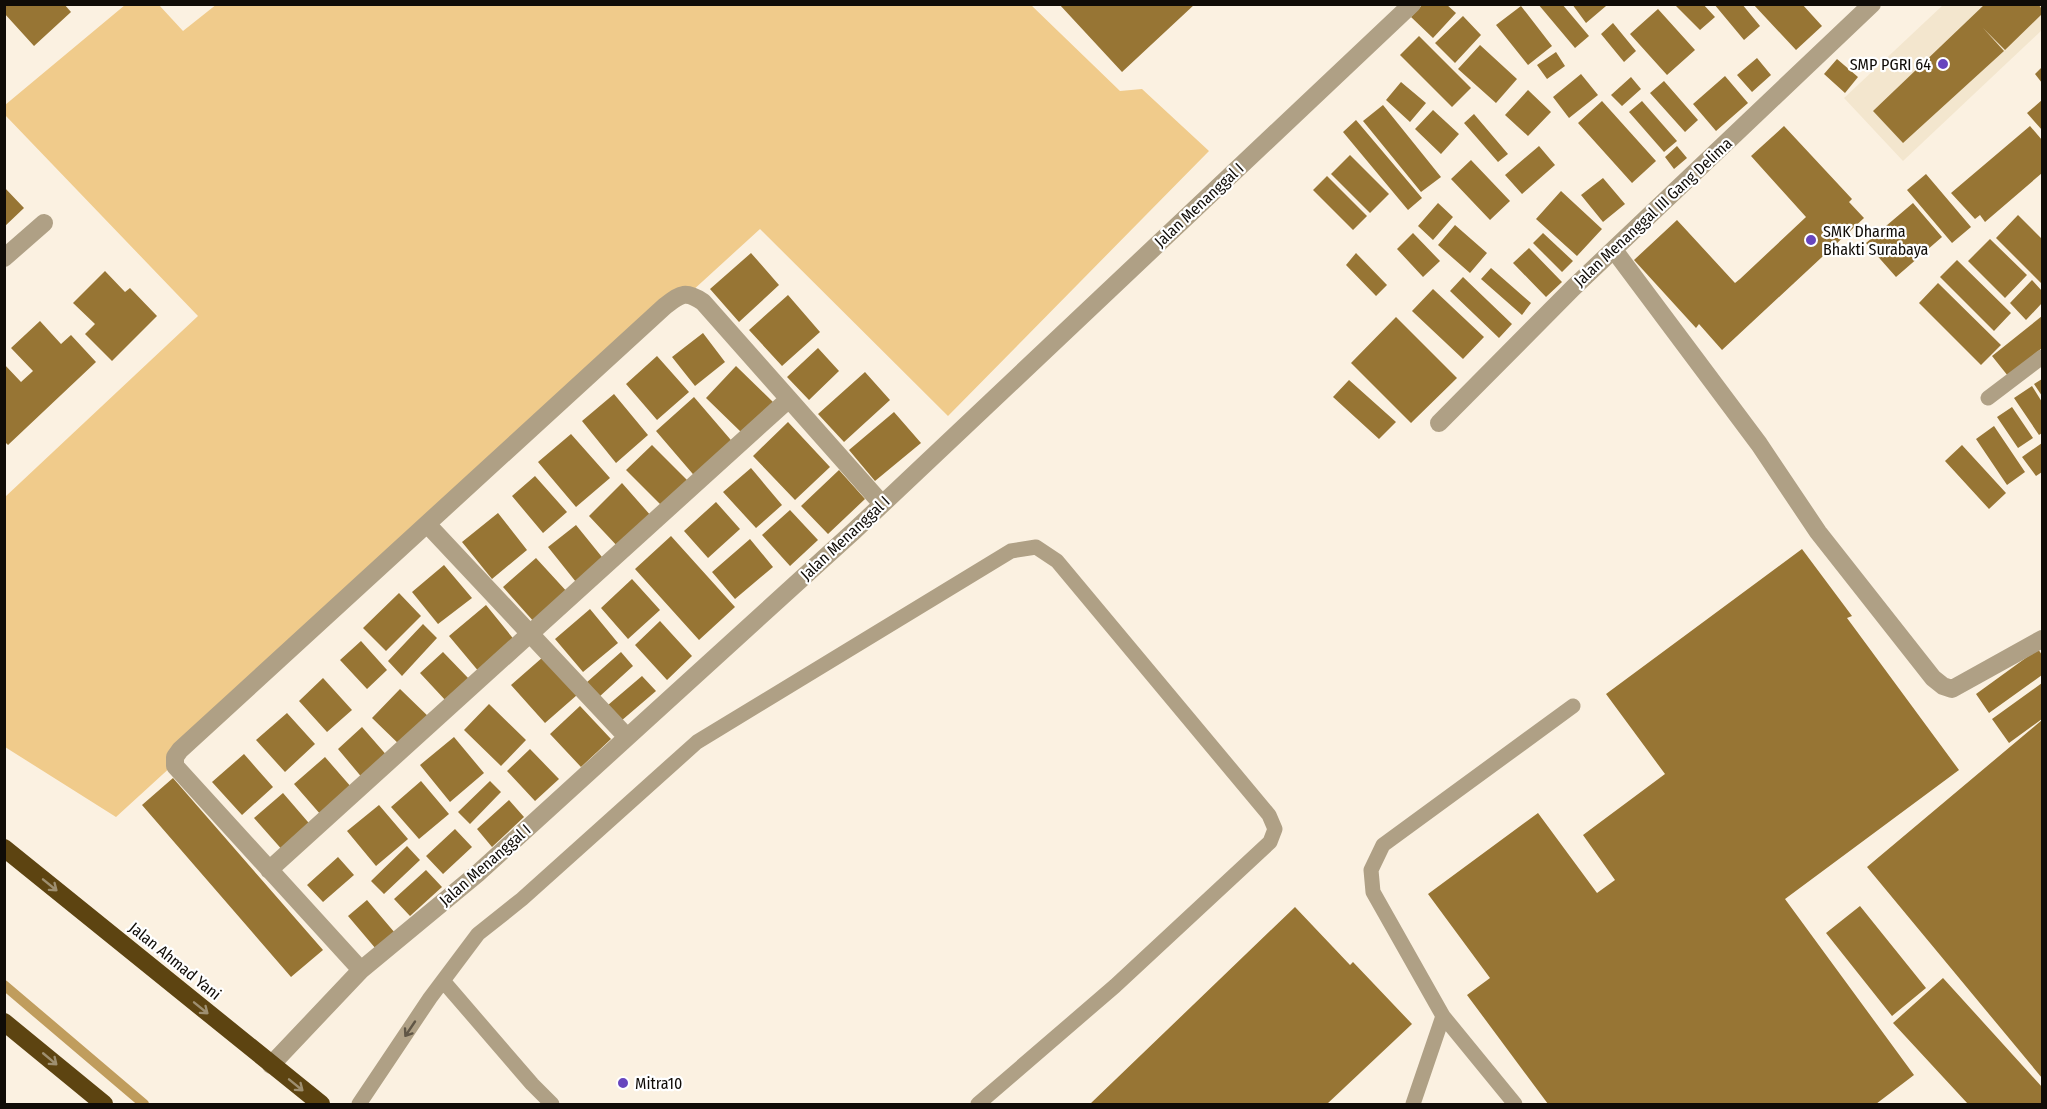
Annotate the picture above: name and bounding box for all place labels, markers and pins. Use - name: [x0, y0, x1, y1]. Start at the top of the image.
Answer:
- place label: SMP PGRI 64: [1850, 55, 1931, 74]
- marker: SMP PGRI 64: [1936, 57, 1950, 71]
- place label: SMK Dharma Bhakti Surabaya: [1823, 222, 1929, 259]
- marker: SMK Dharma Bhakti Surabaya: [1804, 233, 1818, 247]
- place label: Mitra10: [635, 1074, 682, 1093]
- marker: Mitra10: [616, 1076, 630, 1090]

